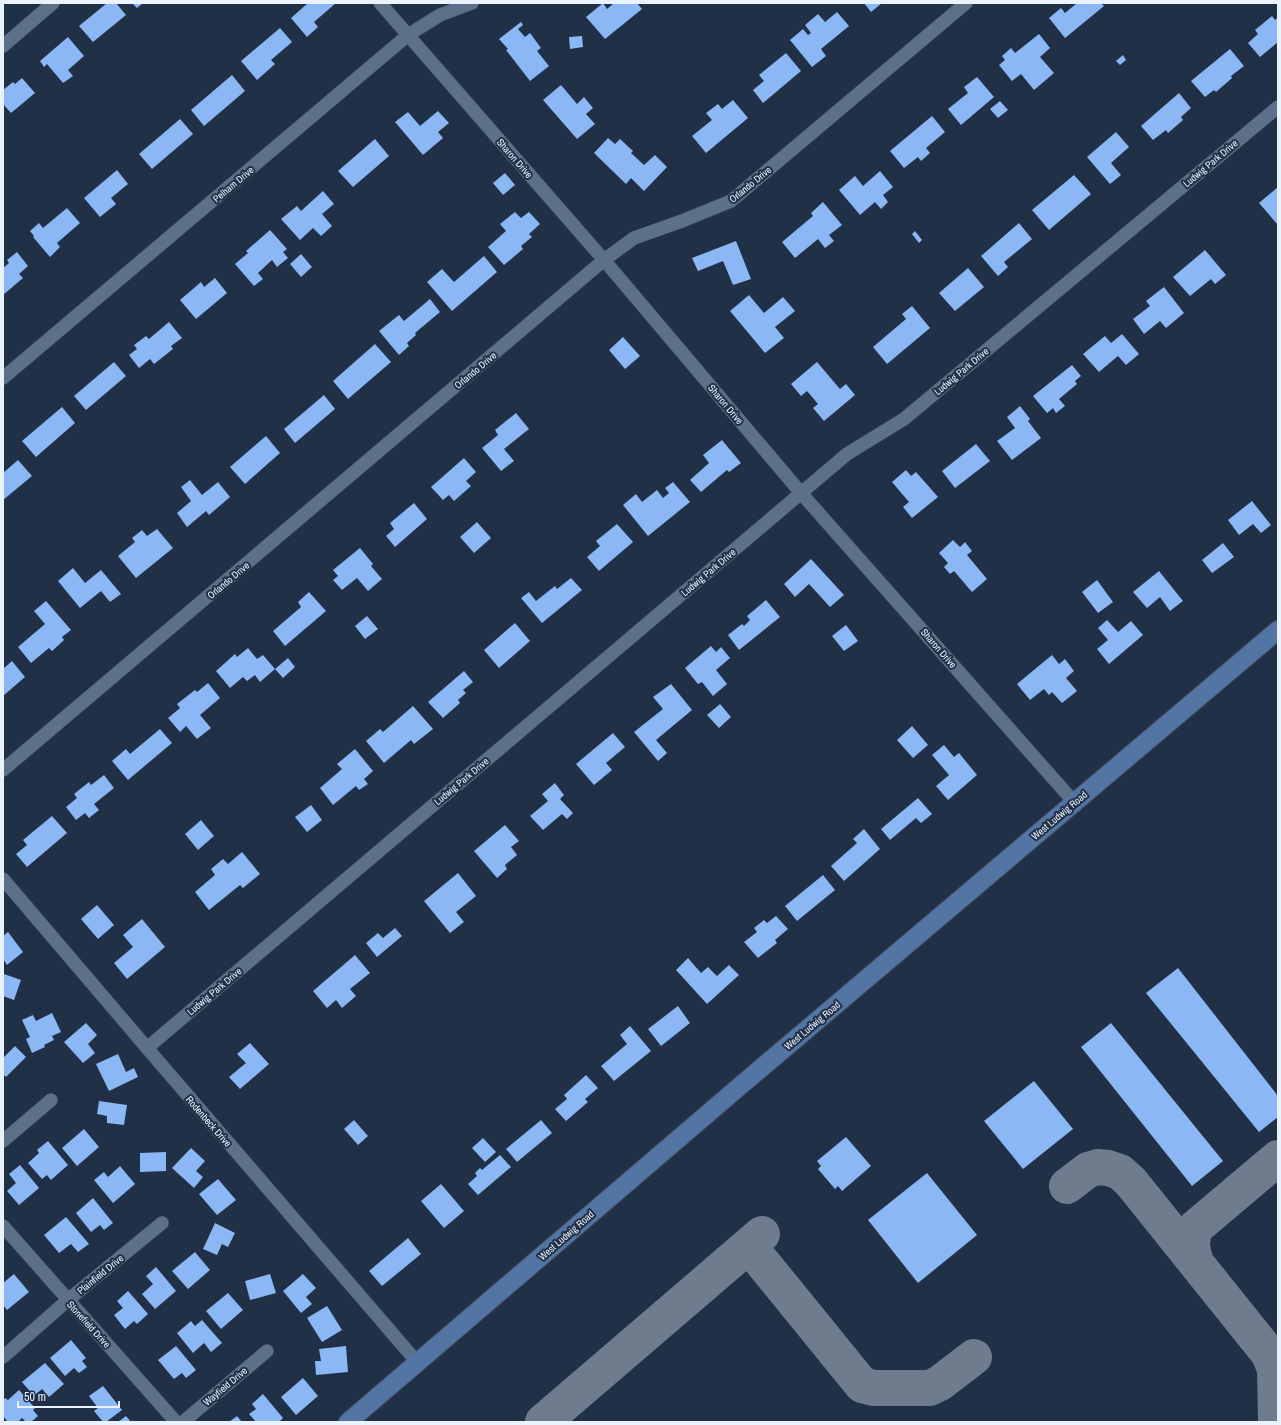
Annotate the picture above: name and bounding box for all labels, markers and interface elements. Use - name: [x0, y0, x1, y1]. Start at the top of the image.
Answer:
- street label: Sharon Drive: [494, 136, 536, 181]
- street label: Ludwig Park Drive: [1180, 136, 1241, 190]
- street label: Pelham Drive: [210, 163, 257, 205]
- street label: Orlando Drive: [726, 163, 775, 206]
- street label: Ludwig Park Drive: [931, 344, 992, 398]
- street label: Orlando Drive: [452, 349, 499, 392]
- street label: Sharon Drive: [705, 382, 746, 427]
- street label: Ludwig Park Drive: [678, 545, 739, 599]
- street label: Orlando Drive: [205, 559, 252, 602]
- street label: Sharon Drive: [918, 626, 960, 671]
- street label: Ludwig Park Drive: [431, 754, 492, 808]
- street label: West Ludwig Road: [1029, 788, 1090, 843]
- street label: Ludwig Park Drive: [184, 964, 245, 1018]
- street label: West Ludwig Road: [782, 998, 843, 1053]
- street label: Rodenbeck Drive: [183, 1093, 235, 1150]
- street label: West Ludwig Road: [536, 1208, 597, 1263]
- street label: Plainfield Drive: [74, 1251, 127, 1297]
- street label: Stonefield Drive: [64, 1298, 113, 1351]
- street label: Wayfield Drive: [201, 1364, 250, 1409]
- scale bar: [18, 1383, 119, 1409]
- text: 50 m: [24, 1389, 46, 1405]

